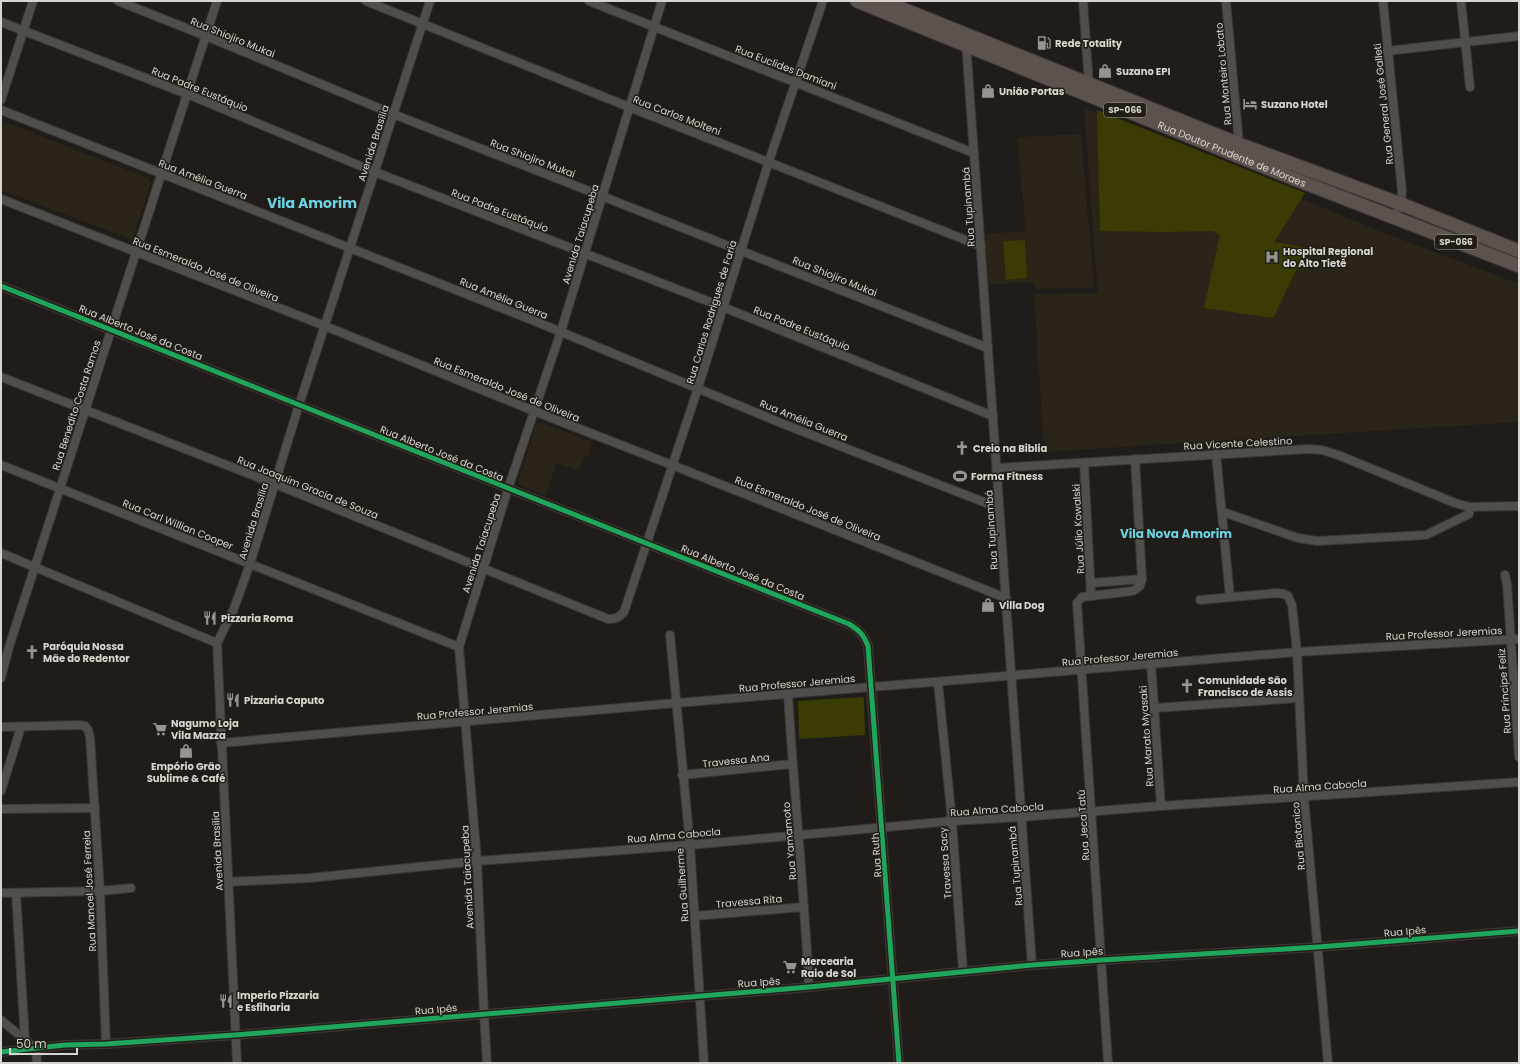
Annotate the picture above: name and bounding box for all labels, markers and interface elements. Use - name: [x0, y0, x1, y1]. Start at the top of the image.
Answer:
- street label: Rua Shiojiro Mukai: [188, 14, 277, 61]
- street label: Rua Monteiro Lobato: [1212, 22, 1235, 126]
- fuel station icon: Rede Totality: [1036, 35, 1052, 51]
- place label: Rede Totality: [1055, 36, 1123, 51]
- street label: Rua Euclides Damiani: [733, 41, 839, 94]
- street label: Rua General José Galleti: [1370, 43, 1397, 165]
- street label: Rua Padre Eustáquio: [149, 63, 250, 116]
- shop icon: Suzano EPI: [1097, 63, 1113, 79]
- place label: Suzano EPI: [1116, 64, 1171, 79]
- shop icon: União Portas: [980, 83, 996, 99]
- place label: União Portas: [999, 84, 1065, 99]
- street label: Rua Carlos Molteni: [631, 92, 723, 139]
- hotel icon: Suzano Hotel: [1242, 96, 1258, 112]
- place label: Suzano Hotel: [1261, 97, 1328, 112]
- street label: Avenida Brasília: [354, 103, 393, 183]
- road number: SP-066: [1104, 103, 1146, 117]
- street label: Rua Doutor Prudente de Moraes: [1156, 117, 1308, 191]
- street label: Rua Shiojiro Mukai: [488, 135, 578, 182]
- street label: Rua Amélia Guerra: [156, 156, 249, 203]
- street label: Rua Tupinambá: [958, 167, 979, 247]
- street label: Avenida Taiacupeba: [558, 182, 603, 286]
- street label: Rua Padre Eustáquio: [449, 185, 551, 236]
- district label: Vila Amorim: [267, 193, 357, 213]
- street label: Rua Esmeraldo José de Oliveira: [130, 233, 281, 306]
- road number: SP-066: [1435, 235, 1477, 249]
- street label: Rua Carlos Rodrigues de Faria: [682, 238, 741, 386]
- place label: Hospital Regional do Alto Tietê: [1283, 244, 1373, 271]
- hospital icon: Hospital Regional do Alto Tietê: [1264, 249, 1280, 265]
- street label: Rua Shiojiro Mukai: [790, 253, 879, 300]
- street label: Rua Amélia Guerra: [457, 274, 550, 323]
- street label: Rua Alberto José da Costa: [77, 301, 205, 364]
- street label: Rua Padre Eustáquio: [751, 302, 852, 355]
- street label: Rua Benedito Costa Ramos: [48, 338, 105, 472]
- street label: Rua Esmeraldo José de Oliveira: [431, 353, 582, 426]
- street label: Rua Amélia Guerra: [757, 396, 850, 445]
- street label: Rua Alberto José da Costa: [378, 422, 506, 485]
- street label: Rua Vicente Celestino: [1183, 433, 1293, 454]
- church icon: Creio na Biblia: [954, 440, 970, 456]
- place label: Creio na Biblia: [973, 441, 1047, 456]
- street label: Rua Joaquim Gracia de Souza: [235, 452, 381, 523]
- sports icon: Forma Fitness: [952, 468, 968, 484]
- place label: Forma Fitness: [971, 469, 1044, 484]
- street label: Rua Esmeraldo José de Oliveira: [732, 472, 883, 545]
- street label: Avenida Brasília: [235, 481, 272, 561]
- street label: Rua Júlio Kowalski: [1069, 484, 1088, 574]
- street label: Rua Tupinambá: [981, 490, 1002, 570]
- street label: Avenida Taiacupeba: [458, 491, 505, 595]
- street label: Rua Carl Willian Cooper: [120, 495, 236, 554]
- district label: Vila Nova Amorim: [1120, 525, 1232, 542]
- street label: Rua Alberto José da Costa: [679, 541, 807, 604]
- shop icon: Villa Dog: [980, 597, 996, 613]
- place label: Villa Dog: [999, 598, 1045, 613]
- restaurant icon: Pizzaria Roma: [202, 610, 218, 626]
- place label: Pizzaria Roma: [221, 611, 294, 626]
- street label: Rua Professor Jeremias: [1385, 623, 1503, 644]
- place label: Paróquia Nossa Mãe do Redentor: [43, 639, 130, 666]
- church icon: Paróquia Nossa Mãe do Redentor: [24, 644, 40, 660]
- street label: Rua Professor Jeremias: [1061, 645, 1179, 670]
- street label: Rua Principe Feliz: [1494, 648, 1515, 734]
- street label: Rua Professor Jeremias: [738, 671, 856, 696]
- place label: Comunidade São Francisco de Assis: [1198, 673, 1293, 700]
- church icon: Comunidade São Francisco de Assis: [1179, 678, 1195, 694]
- street label: Rua Marato Myasaki: [1135, 685, 1158, 787]
- restaurant icon: Pizzaria Caputo: [225, 692, 241, 708]
- place label: Pizzaria Caputo: [244, 693, 325, 708]
- street label: Rua Professor Jeremias: [416, 699, 534, 724]
- place label: Nagumo Loja Vila Mazza: [171, 716, 239, 743]
- supermarket icon: Nagumo Loja Vila Mazza: [152, 721, 168, 737]
- shop icon: Empório Grão Sublime & Café: [178, 743, 194, 759]
- street label: Travessa Ana: [702, 750, 770, 771]
- place label: Empório Grão Sublime & Café: [147, 759, 225, 786]
- street label: Rua Alma Cabocla: [1273, 776, 1367, 797]
- street label: Rua Jeca Tatú: [1074, 789, 1093, 861]
- street label: Rua Alma Cabocla: [950, 799, 1044, 820]
- street label: Rua Yamamoto: [779, 801, 800, 881]
- street label: Rua Biotonico: [1288, 801, 1309, 871]
- street label: Avenida Brasília: [208, 811, 227, 891]
- street label: Rua Alma Cabocla: [627, 824, 721, 847]
- street label: Avenida Taiacupeba: [457, 825, 478, 929]
- street label: Rua Tupinambá: [1005, 825, 1026, 906]
- street label: Travessa Sacy: [935, 826, 955, 899]
- street label: Rua Manoel José Ferreia: [79, 830, 100, 952]
- street label: Rua Ruth: [867, 832, 886, 878]
- street label: Rua Guilherme: [672, 848, 693, 922]
- street label: Travessa Rita: [715, 891, 783, 912]
- street label: Rua Ipês: [1383, 922, 1427, 941]
- street label: Rua Ipês: [1060, 944, 1104, 961]
- place label: Mercearia Raio de Sol: [801, 954, 856, 981]
- supermarket icon: Mercearia Raio de Sol: [782, 959, 798, 975]
- street label: Rua Ipês: [737, 974, 781, 991]
- place label: Imperio Pizzaria e Esfiharia: [237, 988, 319, 1015]
- restaurant icon: Imperio Pizzaria e Esfiharia: [218, 993, 234, 1009]
- street label: Rua Ipês: [414, 1000, 458, 1019]
- scale bar: [10, 1030, 77, 1056]
- text: 50 m: [16, 1035, 47, 1052]

